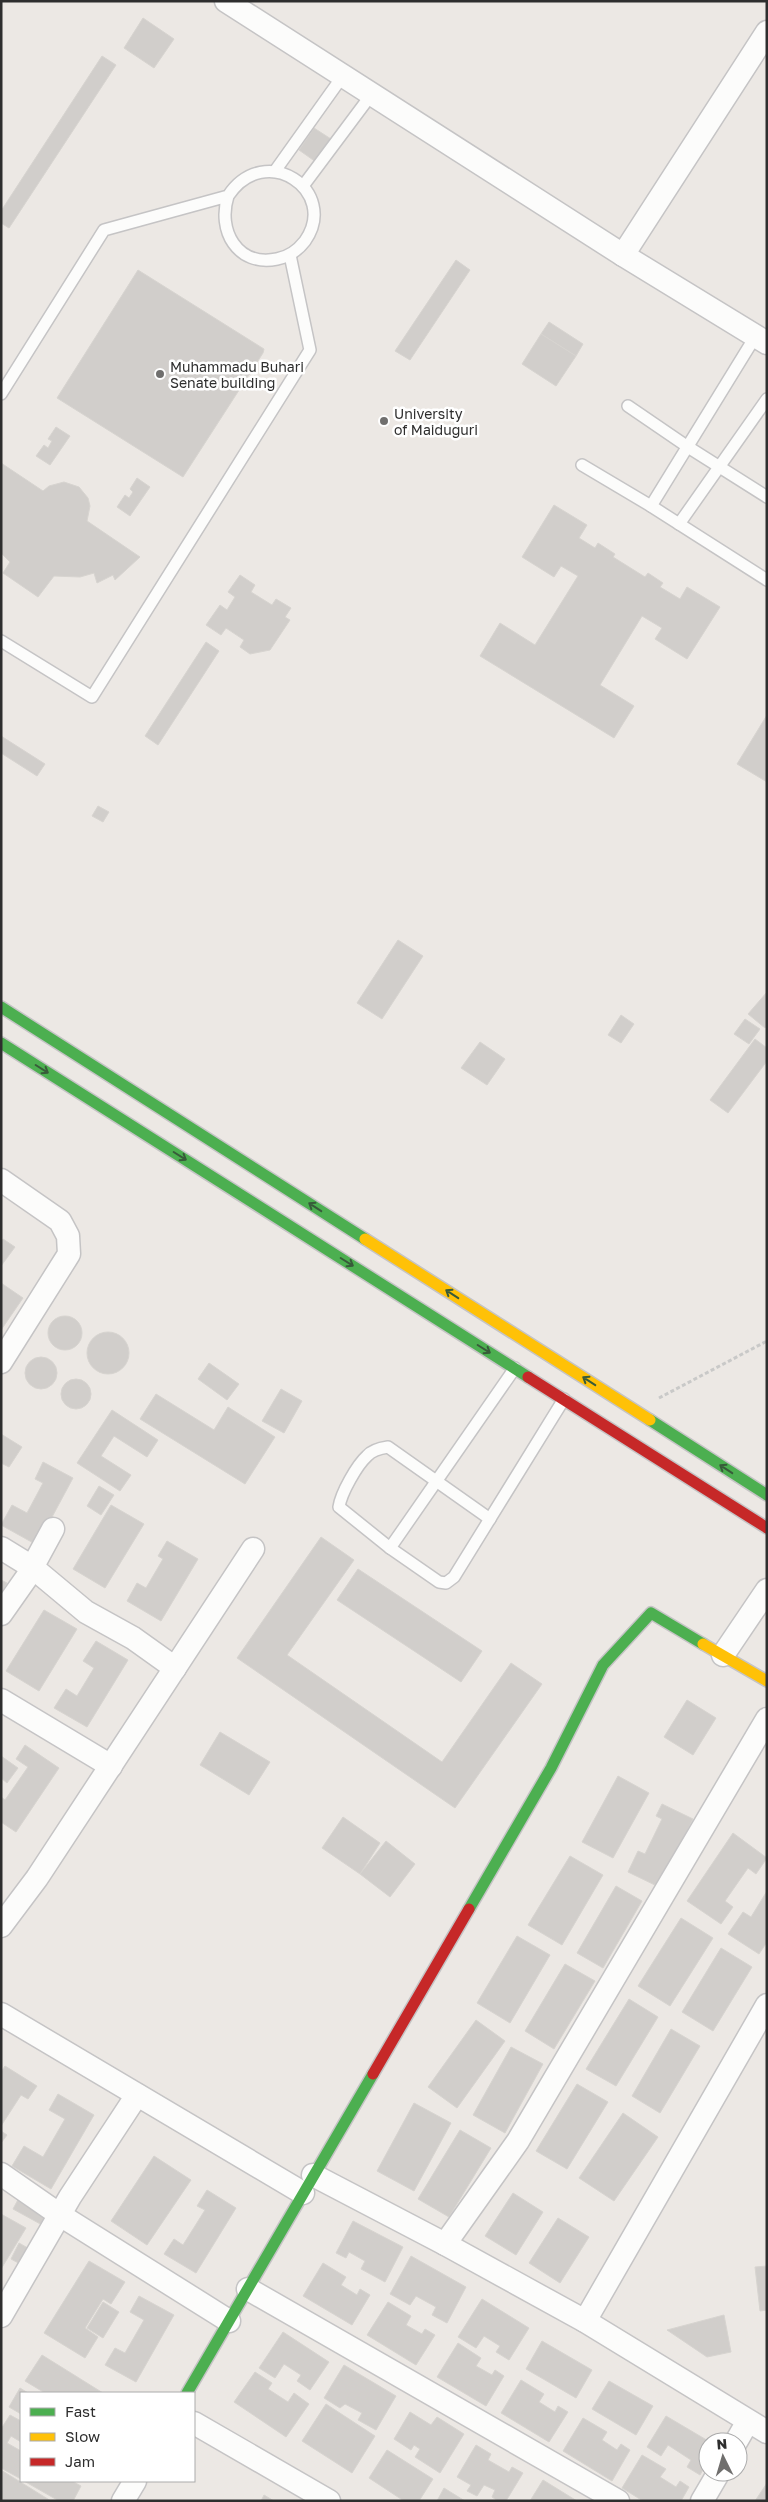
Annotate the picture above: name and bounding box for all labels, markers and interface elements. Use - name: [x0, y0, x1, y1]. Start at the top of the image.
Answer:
- place label: Muhammadu Buhari Senate building: [170, 358, 304, 391]
- marker: Muhammadu Buhari Senate building: [154, 368, 166, 380]
- place label: University of Maiduguri: [394, 405, 478, 438]
- marker: University of Maiduguri: [378, 415, 390, 427]
- one-way arrow: [35, 1064, 49, 1074]
- one-way arrow: [172, 1151, 186, 1161]
- one-way arrow: [308, 1201, 322, 1211]
- one-way arrow: [339, 1257, 353, 1267]
- one-way arrow: [445, 1289, 459, 1299]
- one-way arrow: [476, 1344, 490, 1354]
- one-way arrow: [582, 1376, 596, 1386]
- one-way arrow: [719, 1463, 733, 1473]
- legend: [20, 2392, 195, 2482]
- text: Fast: [65, 2402, 96, 2420]
- text: Slow: [65, 2427, 100, 2445]
- north arrow: [698, 2432, 748, 2482]
- text: N: [716, 2435, 728, 2452]
- text: Jam: [65, 2452, 95, 2470]

